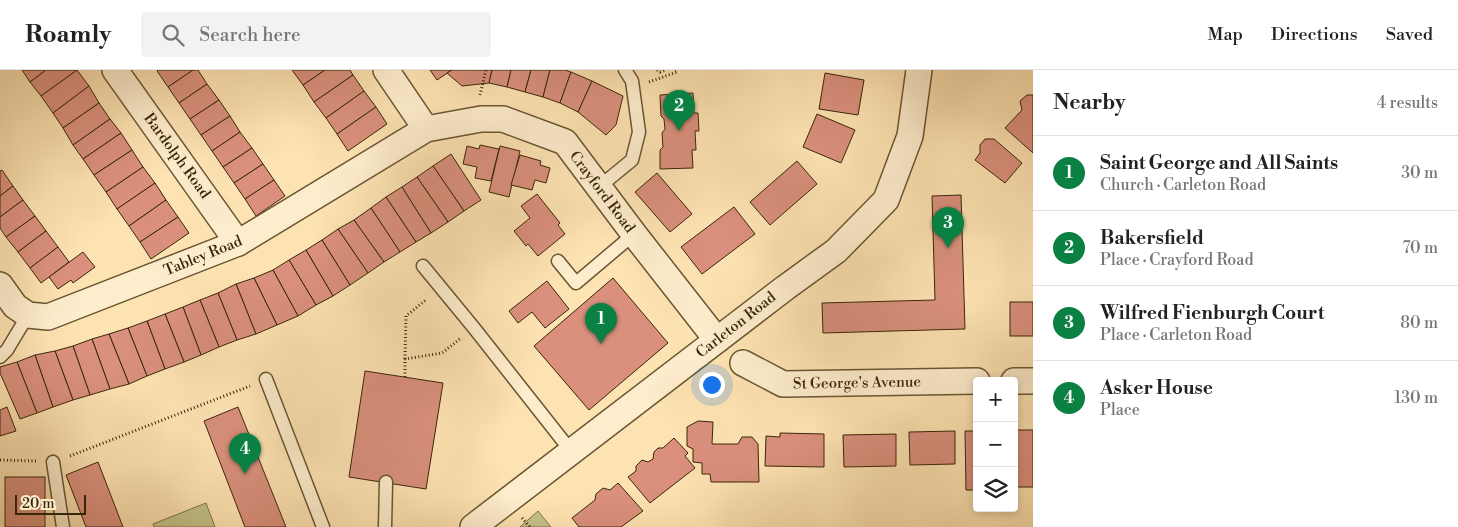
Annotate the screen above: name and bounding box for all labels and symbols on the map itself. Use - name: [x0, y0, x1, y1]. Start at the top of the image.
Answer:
- pin: 2: [663, 90, 695, 131]
- street label: Bardolph Road: [139, 109, 215, 203]
- street label: Crayford Road: [565, 147, 639, 237]
- pin: 3: [932, 207, 964, 248]
- street label: Tabley Road: [161, 231, 245, 280]
- street label: Carleton Road: [692, 288, 780, 362]
- pin: 1: [585, 303, 617, 344]
- your location: [699, 372, 725, 398]
- street label: St George's Avenue: [793, 372, 921, 394]
- pin: 4: [229, 433, 261, 474]
- scale bar: [15, 492, 86, 515]

